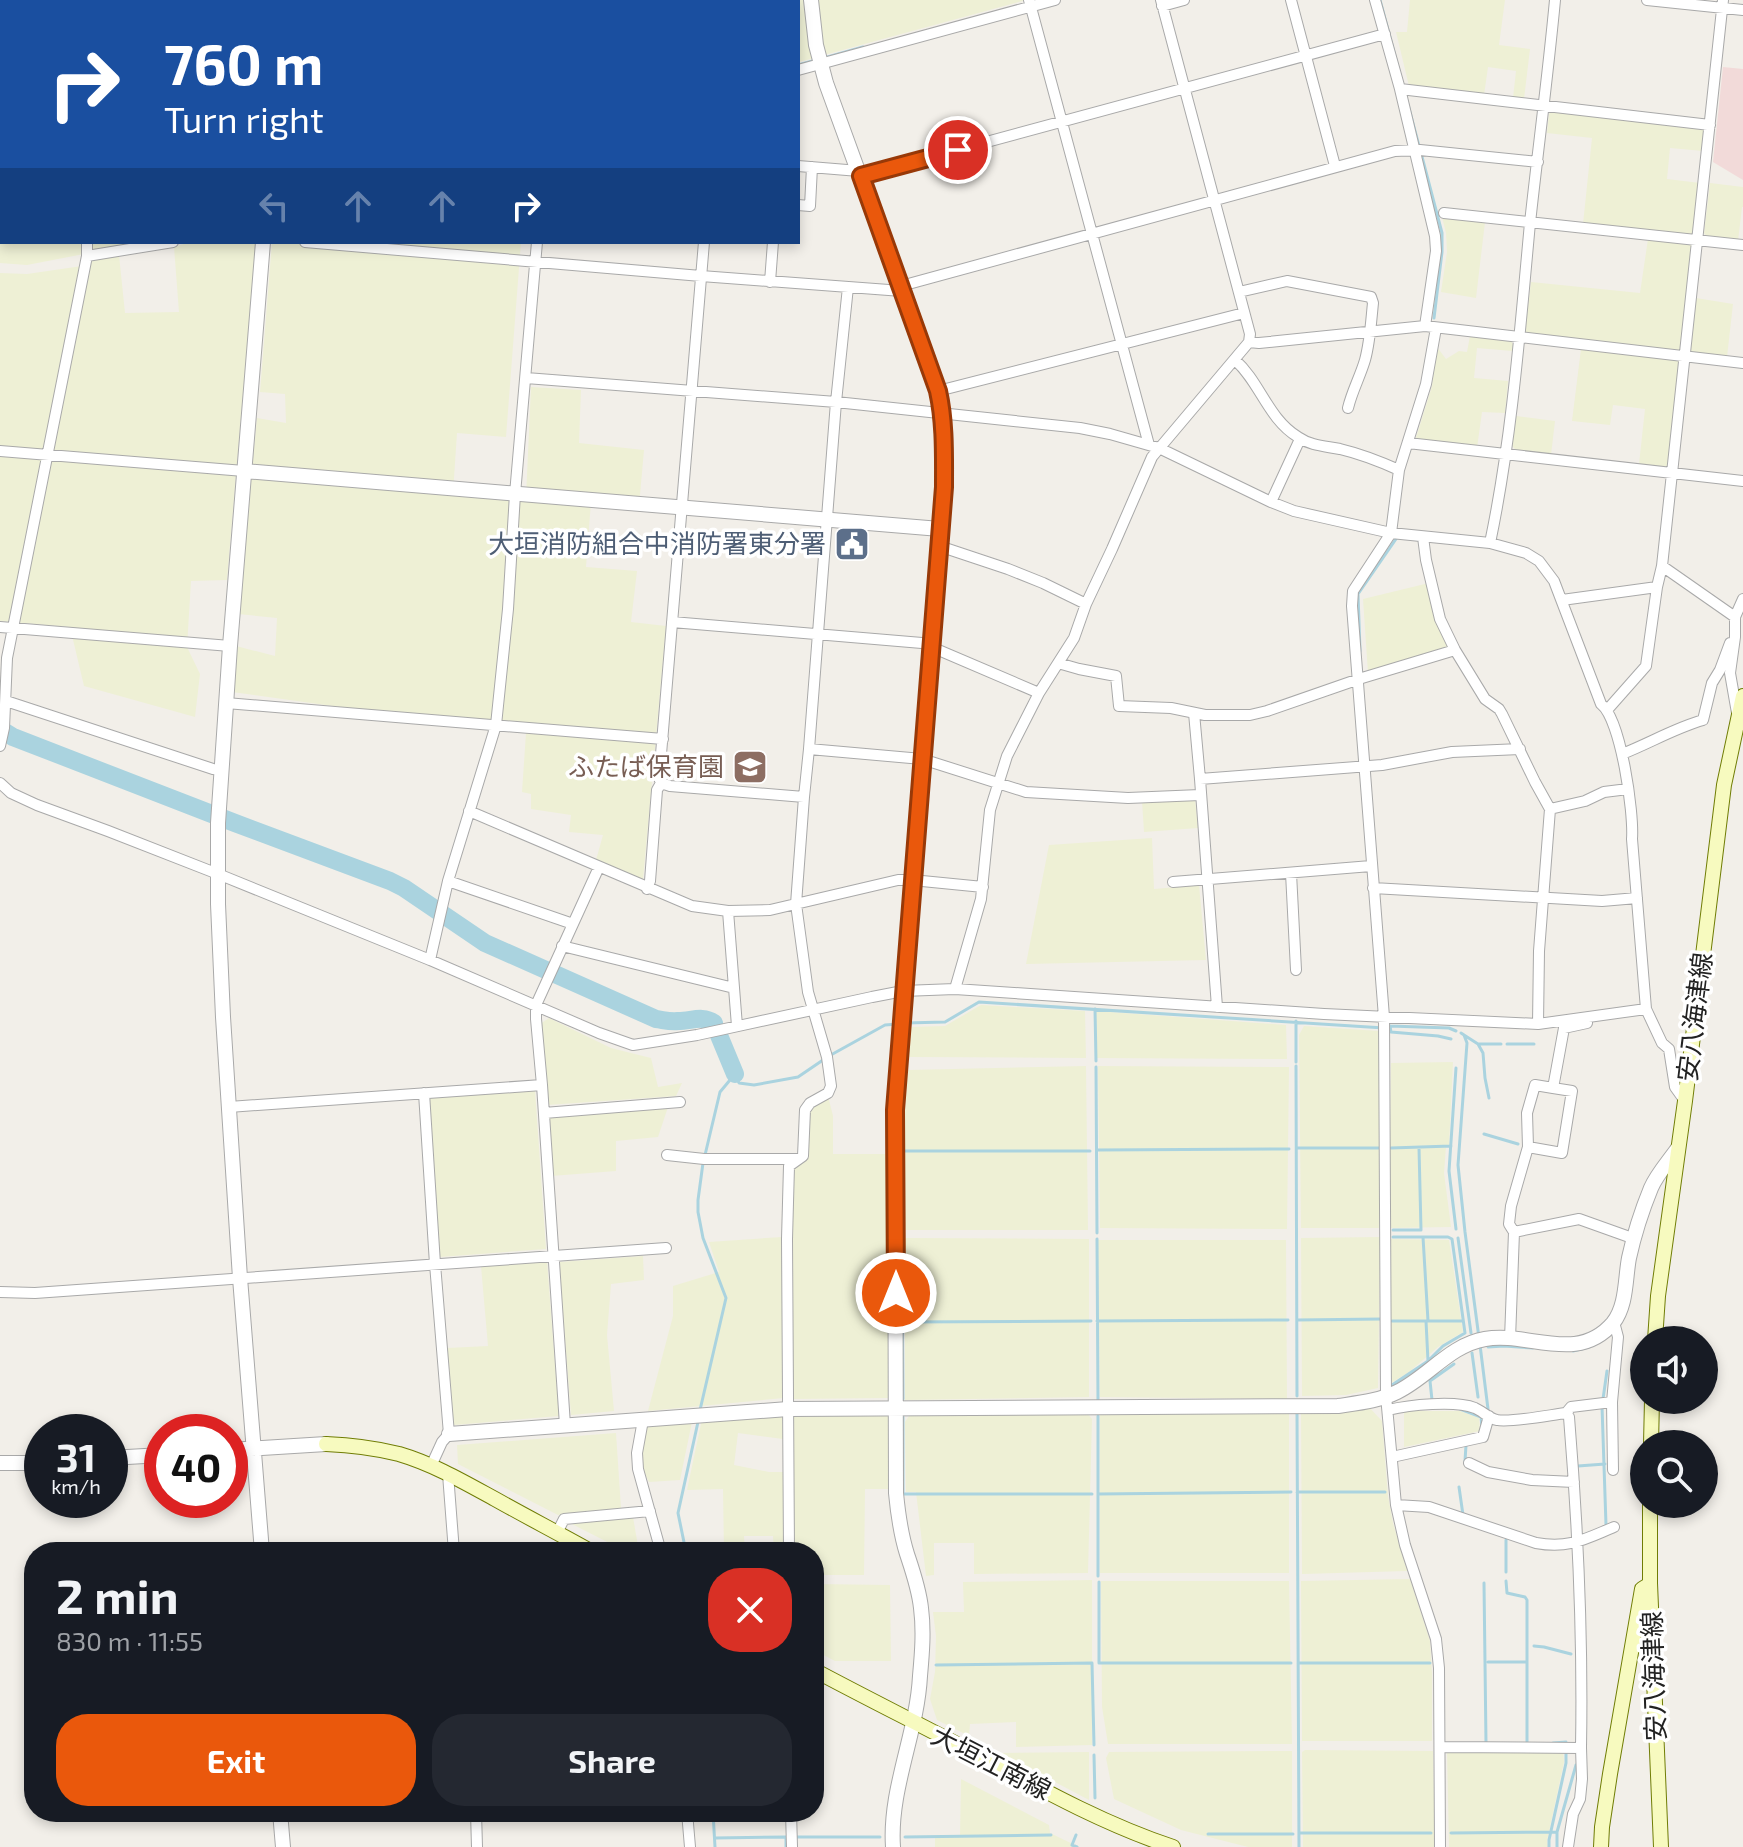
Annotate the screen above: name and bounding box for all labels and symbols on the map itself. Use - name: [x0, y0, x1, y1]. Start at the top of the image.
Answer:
- pin: [924, 116, 992, 184]
- public building icon: 大垣消防組合中消防署東分署: [833, 525, 871, 563]
- place label: 大垣消防組合中消防署東分署: [488, 527, 826, 558]
- school or university icon: ふたば保育園: [731, 748, 769, 786]
- place label: ふたば保育園: [568, 750, 724, 781]
- street label: 安八海津線: [1670, 950, 1717, 1083]
- position arrow: [854, 1251, 938, 1335]
- speed limit sign: 40: [144, 1414, 248, 1518]
- street label: 安八海津線: [1635, 1611, 1670, 1742]
- street label: 大垣江南線: [927, 1718, 1057, 1805]

